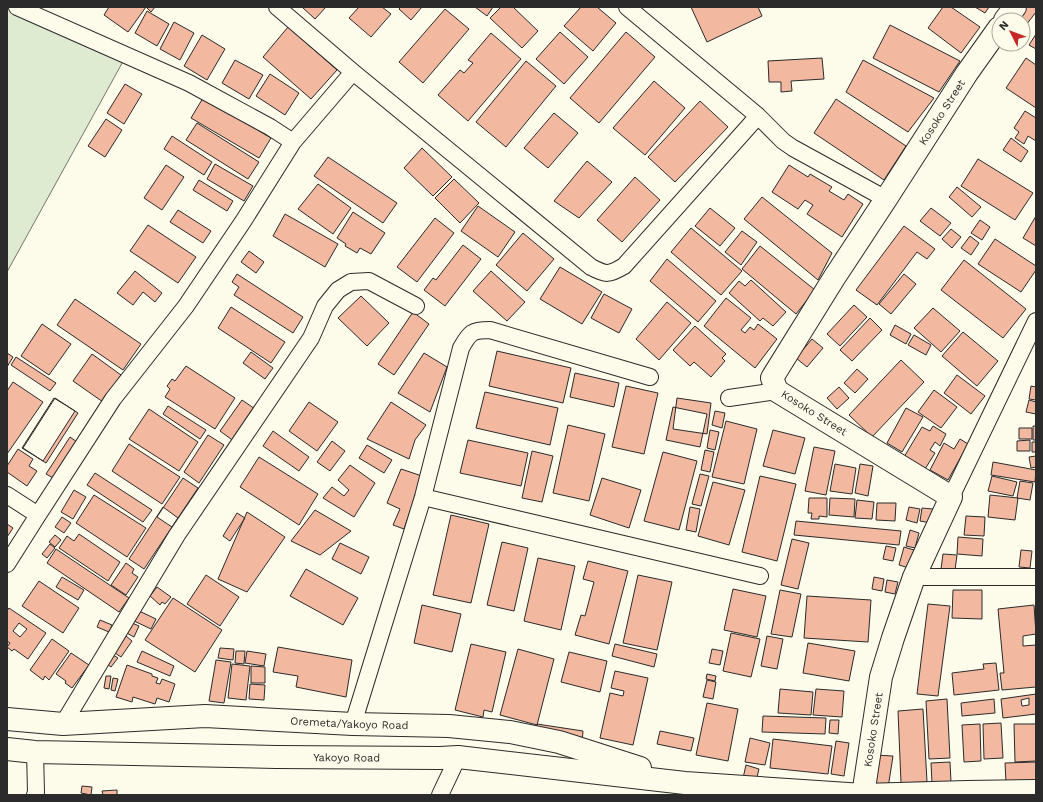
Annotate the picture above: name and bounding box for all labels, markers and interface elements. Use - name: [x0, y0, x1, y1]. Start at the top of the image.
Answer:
- north arrow: [991, 12, 1031, 52]
- text: N: [996, 18, 1011, 33]
- street label: Kosoko Street: [916, 77, 968, 147]
- street label: Kosoko Street: [779, 388, 850, 439]
- street label: Kosoko Street: [861, 691, 885, 768]
- street label: Oremeta/Yakoyo Road: [290, 714, 409, 732]
- street label: Yakoyo Road: [313, 751, 380, 764]

